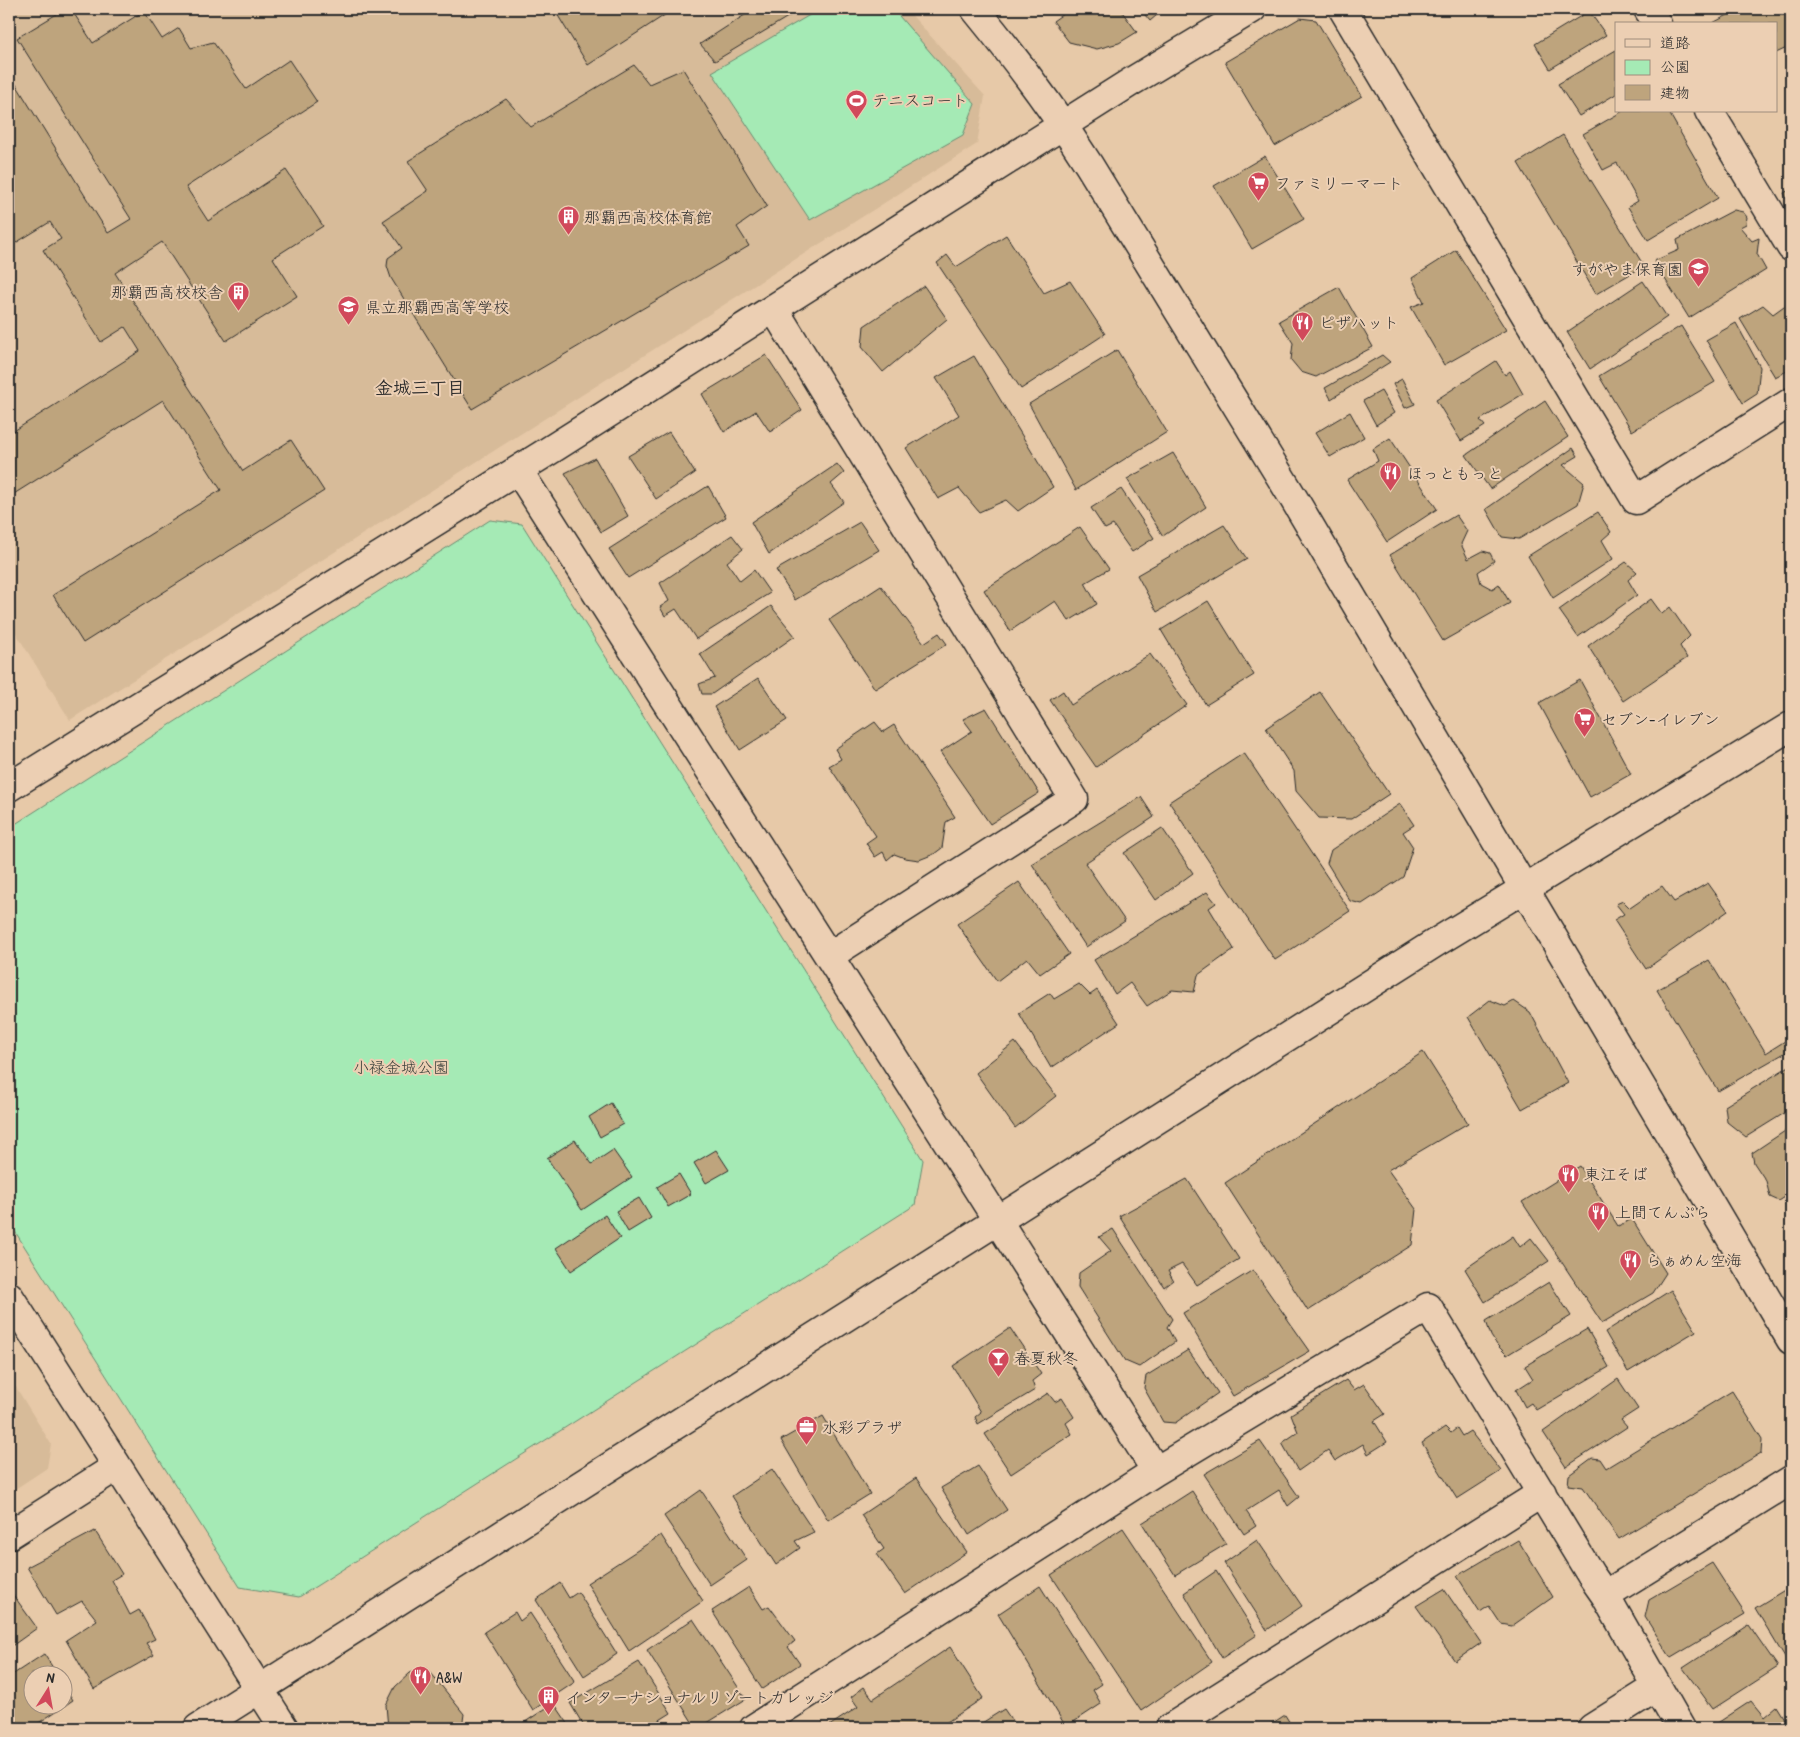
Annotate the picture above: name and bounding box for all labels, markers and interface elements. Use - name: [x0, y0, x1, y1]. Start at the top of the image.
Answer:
- legend: [1615, 22, 1778, 112]
- text: 道路: [1660, 32, 1690, 53]
- text: 公園: [1660, 56, 1690, 77]
- text: 建物: [1660, 82, 1690, 103]
- sports icon: テニスコート: [844, 88, 868, 119]
- place label: テニスコート: [872, 89, 968, 111]
- supermarket icon: ファミリーマート: [1247, 171, 1271, 202]
- place label: ファミリーマート: [1275, 172, 1403, 194]
- building icon: 那覇西高校体育館: [556, 205, 580, 236]
- place label: 那覇西高校体育館: [584, 206, 712, 228]
- school or university icon: すがやま保育園: [1687, 257, 1711, 288]
- place label: すがやま保育園: [1571, 258, 1683, 280]
- building icon: 那覇西高校校舎: [227, 280, 251, 311]
- place label: 那覇西高校校舎: [111, 281, 223, 303]
- school or university icon: 県立那覇西高等学校: [337, 295, 361, 326]
- place label: 県立那覇西高等学校: [365, 296, 509, 318]
- restaurant icon: ピザハット: [1291, 310, 1315, 341]
- place label: ピザハット: [1319, 311, 1399, 333]
- district label: 金城三丁目: [375, 375, 465, 400]
- restaurant icon: ほっともっと: [1379, 461, 1403, 492]
- place label: ほっともっと: [1407, 462, 1503, 484]
- supermarket icon: セブン-イレブン: [1573, 707, 1597, 738]
- place label: セブン-イレブン: [1601, 708, 1719, 730]
- park label: 小禄金城公園: [353, 1056, 449, 1078]
- restaurant icon: 東江そば: [1556, 1162, 1580, 1193]
- place label: 東江そば: [1584, 1163, 1648, 1185]
- restaurant icon: 上間てんぷら: [1587, 1200, 1611, 1231]
- place label: 上間てんぷら: [1615, 1201, 1711, 1223]
- restaurant icon: らぁめん空海: [1618, 1248, 1642, 1279]
- place label: らぁめん空海: [1646, 1249, 1742, 1271]
- bar icon: 春夏秋冬: [986, 1346, 1010, 1377]
- place label: 春夏秋冬: [1014, 1347, 1078, 1369]
- office icon: 水彩プラザ: [794, 1415, 818, 1446]
- place label: 水彩プラザ: [822, 1416, 902, 1438]
- north arrow: [22, 1664, 72, 1714]
- restaurant icon: A&W: [408, 1665, 432, 1696]
- place label: A&W: [436, 1666, 462, 1688]
- text: N: [45, 1667, 57, 1687]
- building icon: インターナショナルリゾートカレッジ: [537, 1685, 561, 1716]
- place label: インターナショナルリゾートカレッジ: [565, 1686, 833, 1708]

